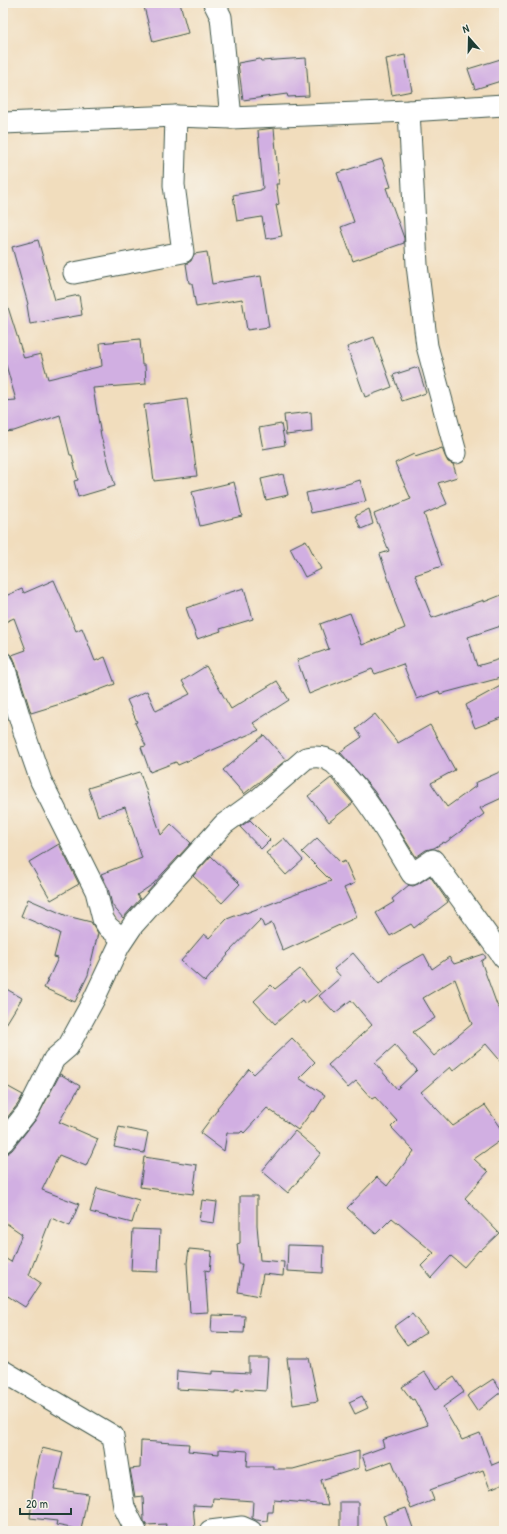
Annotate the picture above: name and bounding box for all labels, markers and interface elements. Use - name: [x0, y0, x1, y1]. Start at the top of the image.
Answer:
- north arrow: [449, 18, 489, 58]
- text: N: [460, 21, 471, 36]
- scale bar: [20, 1490, 71, 1516]
- text: 20 m: [26, 1495, 48, 1512]

